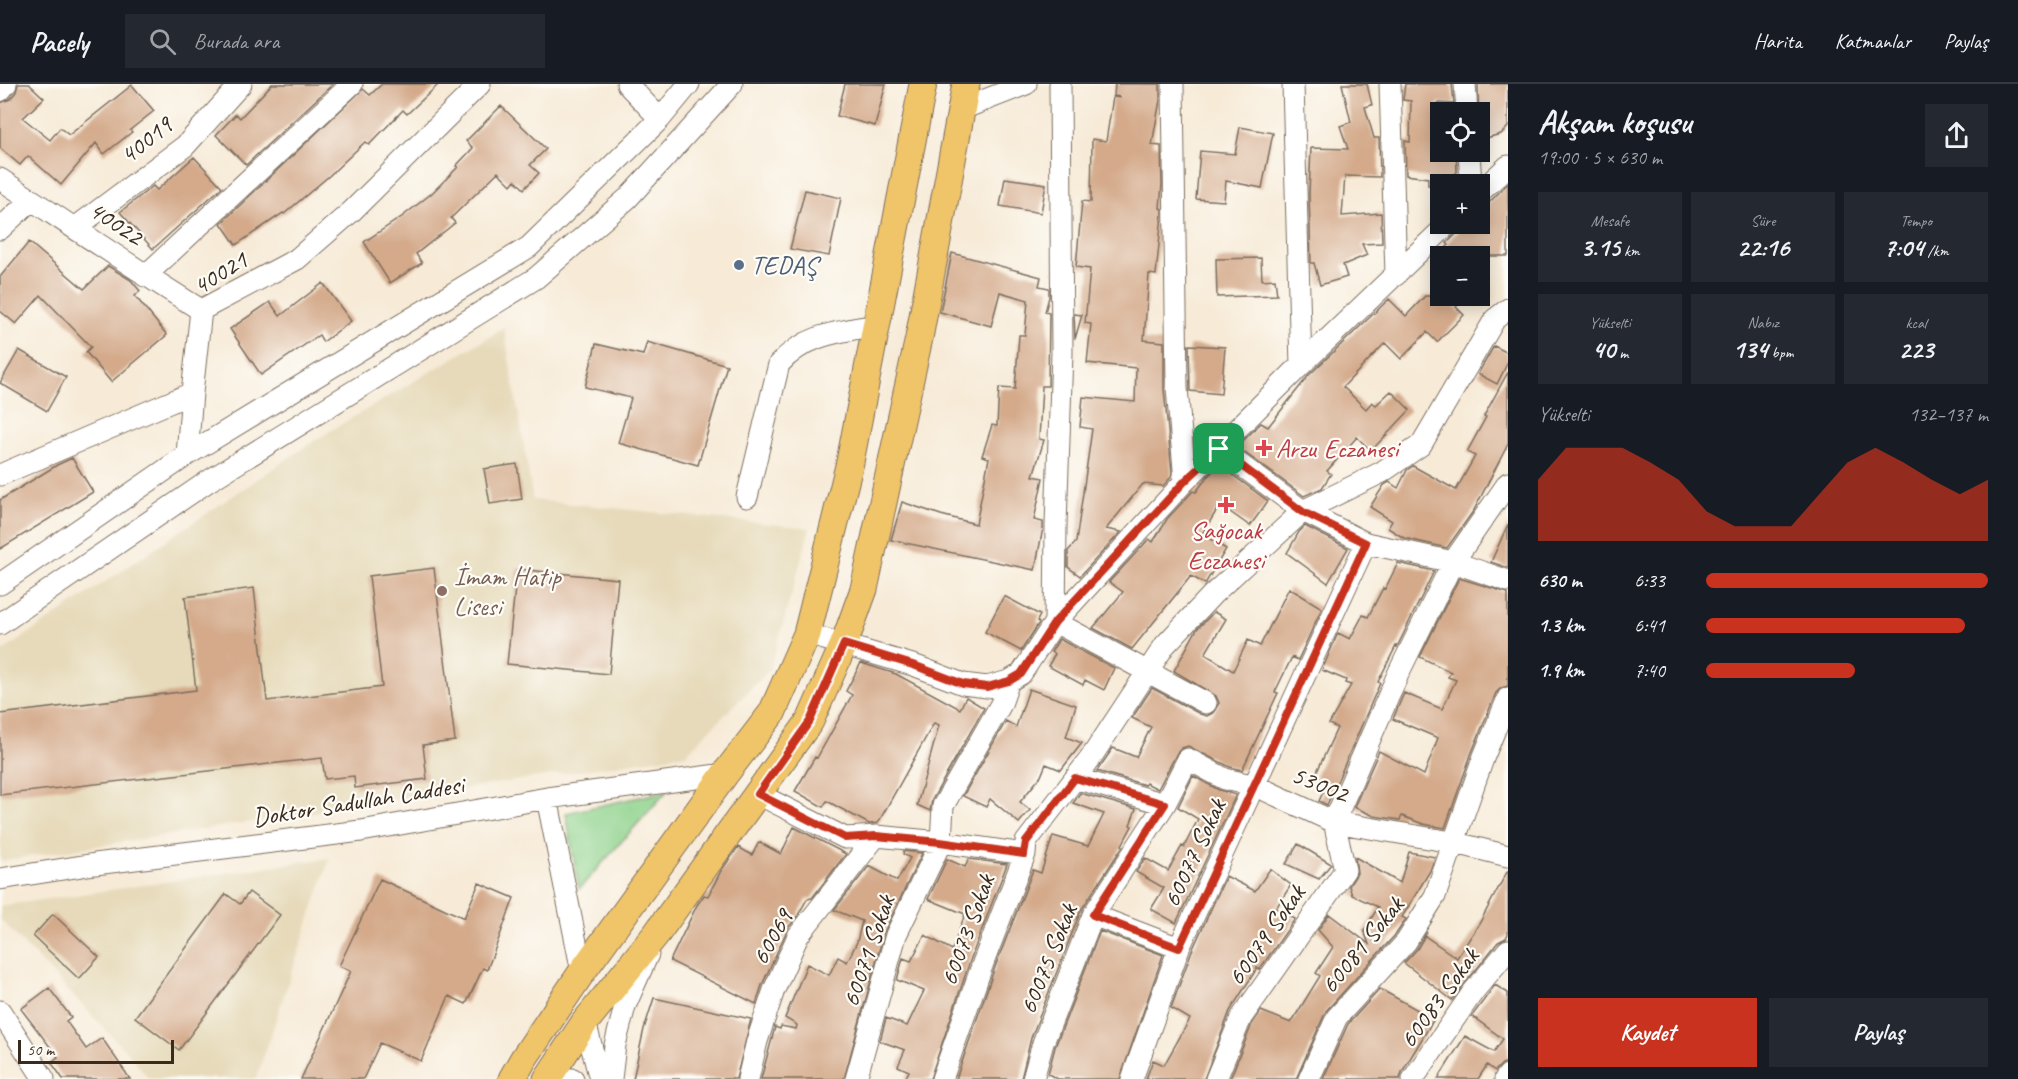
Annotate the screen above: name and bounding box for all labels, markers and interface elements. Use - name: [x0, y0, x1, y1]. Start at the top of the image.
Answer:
- search box: [125, 14, 545, 68]
- text: Pacely: [30, 24, 89, 59]
- icon: search: [146, 25, 179, 58]
- text: Burada ara: [194, 27, 279, 55]
- text: Harita: [1754, 28, 1802, 54]
- text: Katmanlar: [1835, 28, 1911, 54]
- text: Paylaş: [1944, 28, 1988, 54]
- text: Akşam koşusu: [1538, 101, 1691, 143]
- map controls: [1430, 102, 1490, 306]
- button: locate: [1430, 102, 1490, 162]
- button: share: [1925, 104, 1988, 167]
- street label: 40019: [113, 107, 181, 171]
- text: 19:00 · 5 × 630 m: [1538, 145, 1662, 170]
- button: +: [1430, 174, 1490, 234]
- street label: 40022: [83, 193, 151, 254]
- text: Mesafe: [1591, 211, 1629, 231]
- text: Süre: [1751, 211, 1775, 231]
- text: Tempo: [1900, 211, 1932, 231]
- text: 3.15: [1580, 231, 1620, 264]
- text: 22:16: [1737, 231, 1789, 264]
- text: 7:04: [1884, 231, 1924, 264]
- text: km: [1620, 241, 1640, 261]
- text: /km: [1924, 241, 1948, 261]
- street label: 40021: [186, 243, 255, 302]
- button: −: [1430, 246, 1490, 306]
- place label: TEDAŞ: [751, 249, 822, 282]
- marker: TEDAŞ: [732, 258, 746, 272]
- text: Yükselti: [1589, 313, 1631, 333]
- text: Nabız: [1747, 313, 1779, 333]
- text: kcal: [1905, 313, 1927, 333]
- text: 40: [1592, 333, 1615, 366]
- text: 134: [1733, 333, 1768, 366]
- text: 223: [1898, 333, 1934, 366]
- text: m: [1615, 343, 1628, 363]
- text: bpm: [1768, 343, 1793, 363]
- text: Yükselti: [1538, 402, 1590, 427]
- text: 132–137 m: [1909, 402, 1988, 427]
- pin: [1193, 423, 1244, 474]
- icon: arrive: [1202, 432, 1235, 465]
- place label: Arzu Eczanesi: [1276, 432, 1402, 465]
- marker: Arzu Eczanesi: [1257, 441, 1271, 455]
- marker: Sağocak Eczanesi: [1219, 498, 1233, 512]
- place label: Sağocak Eczanesi: [1188, 514, 1267, 577]
- place label: İmam Hatip Lisesi: [454, 560, 562, 623]
- text: 630 m: [1538, 568, 1582, 593]
- text: 6:33: [1634, 568, 1665, 593]
- marker: İmam Hatip Lisesi: [435, 584, 449, 598]
- text: 1.3 km: [1538, 613, 1585, 638]
- text: 6:41: [1634, 613, 1665, 638]
- text: 1.9 km: [1538, 658, 1584, 683]
- text: 7:40: [1634, 658, 1665, 683]
- street label: 53002: [1287, 758, 1355, 811]
- street label: Doktor Sadullah Caddesi: [250, 768, 469, 834]
- street label: 60077 Sokak: [1155, 792, 1234, 912]
- street label: 60073 Sokak: [932, 869, 1003, 990]
- street label: 60079 Sokak: [1219, 877, 1314, 992]
- street label: 60081 Sokak: [1313, 888, 1412, 1000]
- street label: 60071 Sokak: [834, 889, 903, 1011]
- street label: 60075 Sokak: [1011, 898, 1086, 1019]
- street label: 60069: [743, 901, 802, 971]
- street label: 60083 Sokak: [1392, 940, 1487, 1055]
- button: Kaydet: [1538, 998, 1757, 1067]
- button: Paylaş: [1769, 998, 1988, 1067]
- scale bar: [18, 1037, 174, 1064]
- text: 50 m: [27, 1040, 54, 1060]

